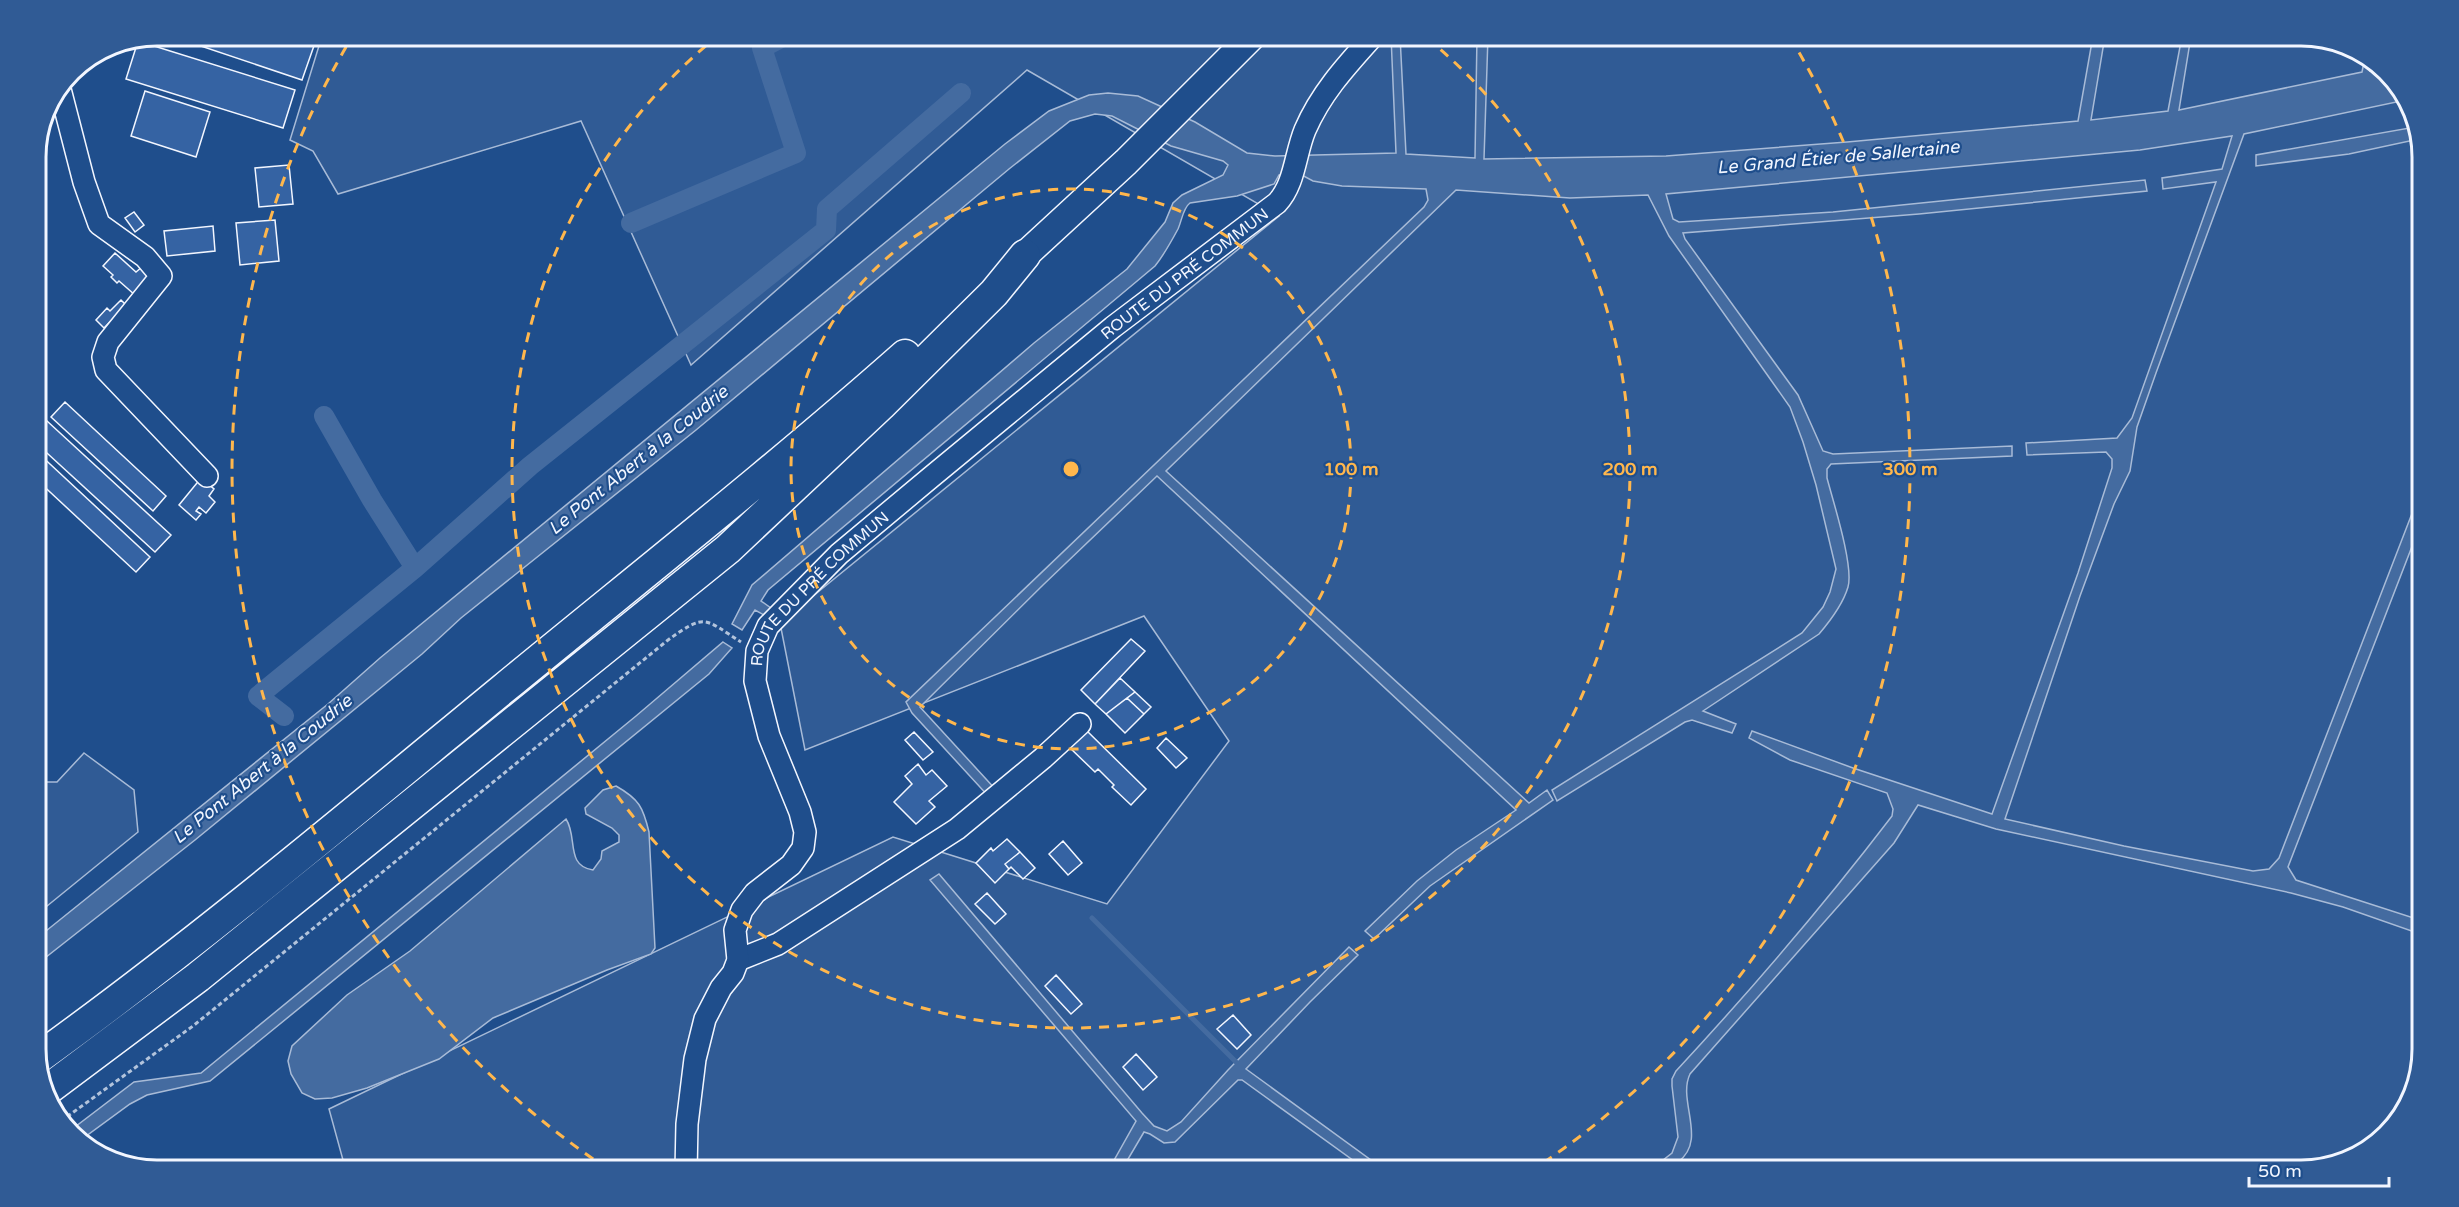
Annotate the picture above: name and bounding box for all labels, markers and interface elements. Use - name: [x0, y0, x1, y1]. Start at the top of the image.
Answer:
- water label: Le Grand Étier de Sallertaine: [1716, 135, 1961, 179]
- street label: ROUTE DU PRÉ COMMUN: [1097, 204, 1273, 344]
- water label: Le Pont Abert à la Coudrie: [544, 380, 733, 539]
- text: 100 m: [1323, 458, 1379, 480]
- text: 200 m: [1602, 458, 1658, 480]
- text: 300 m: [1882, 458, 1938, 480]
- centre of rings: [1061, 459, 1081, 479]
- street label: ROUTE DU PRÉ COMMUN: [747, 508, 893, 667]
- water label: Le Pont Abert à la Coudrie: [168, 689, 357, 848]
- scale bar: [2249, 1150, 2388, 1188]
- text: 50 m: [2258, 1160, 2302, 1182]

